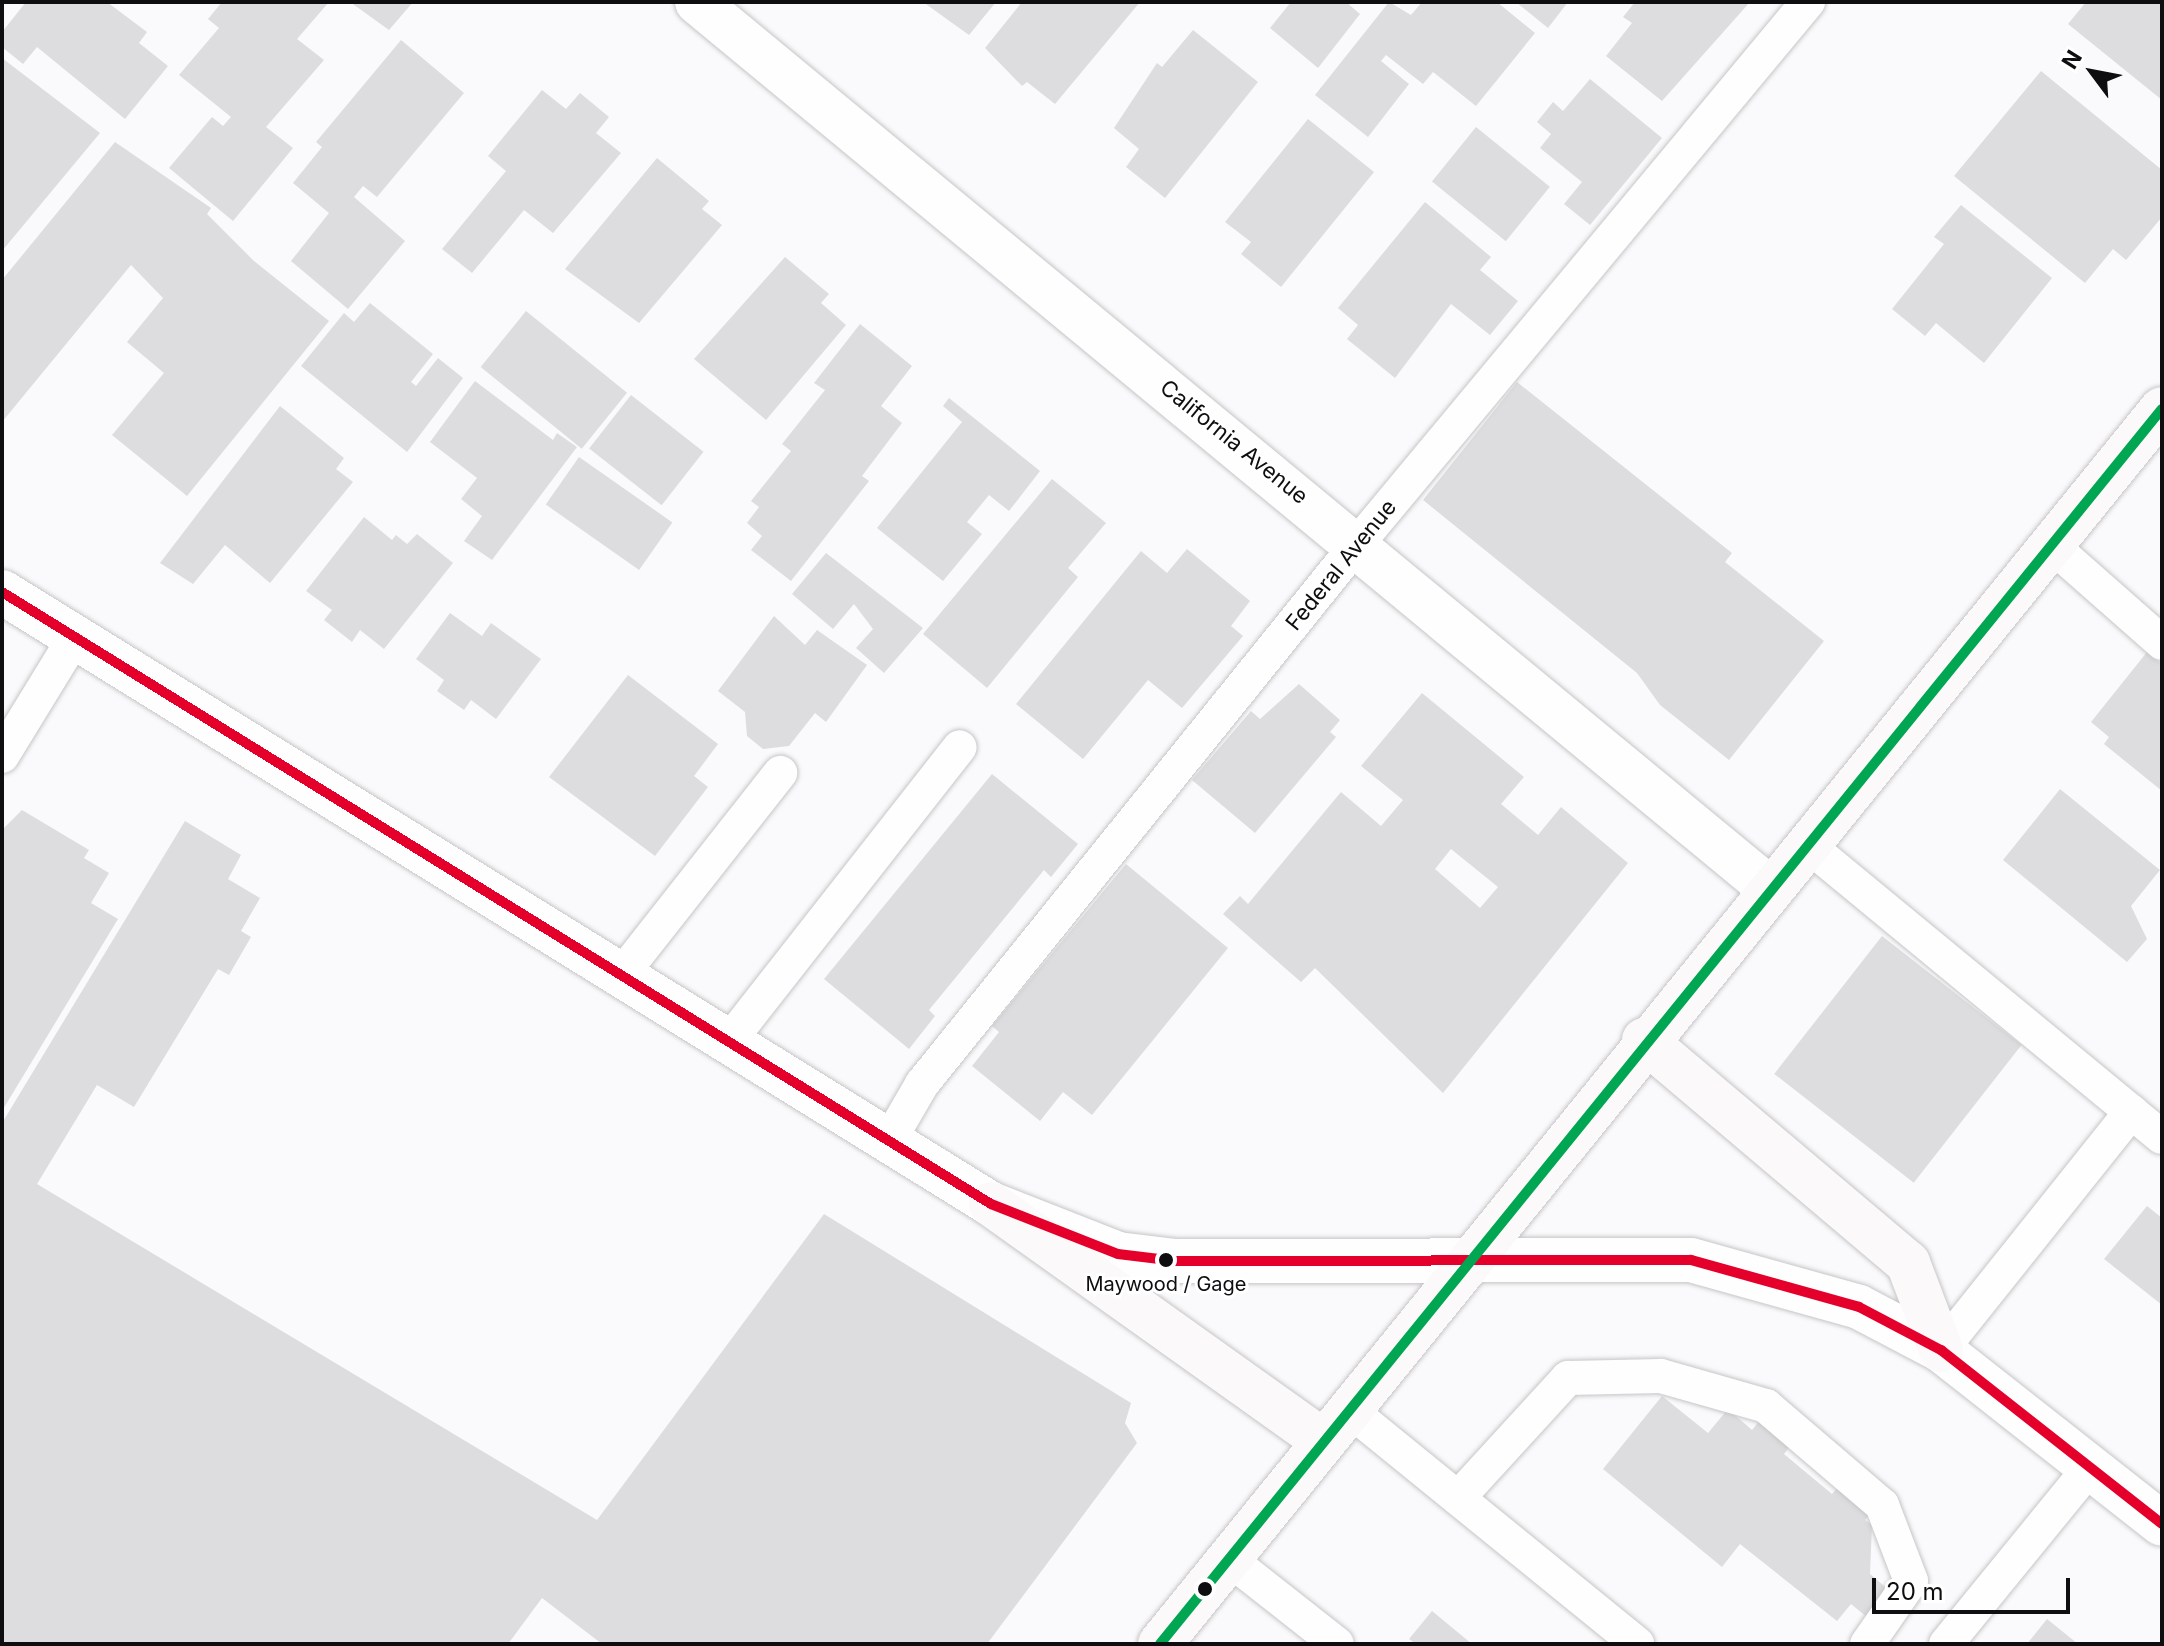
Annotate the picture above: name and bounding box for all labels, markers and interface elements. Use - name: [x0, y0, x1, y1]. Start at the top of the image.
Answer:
- north arrow: [2052, 32, 2132, 112]
- text: N: [2056, 45, 2087, 73]
- street label: California Avenue: [1155, 374, 1313, 510]
- street label: Federal Avenue: [1280, 494, 1402, 636]
- marker: Maywood / Gage: [1158, 1252, 1174, 1268]
- place label: Maywood / Gage: [1085, 1272, 1247, 1296]
- scale bar: [1876, 1562, 2074, 1612]
- text: 20 m: [1886, 1577, 1944, 1606]
- unlabelled marker: [1197, 1581, 1213, 1597]

